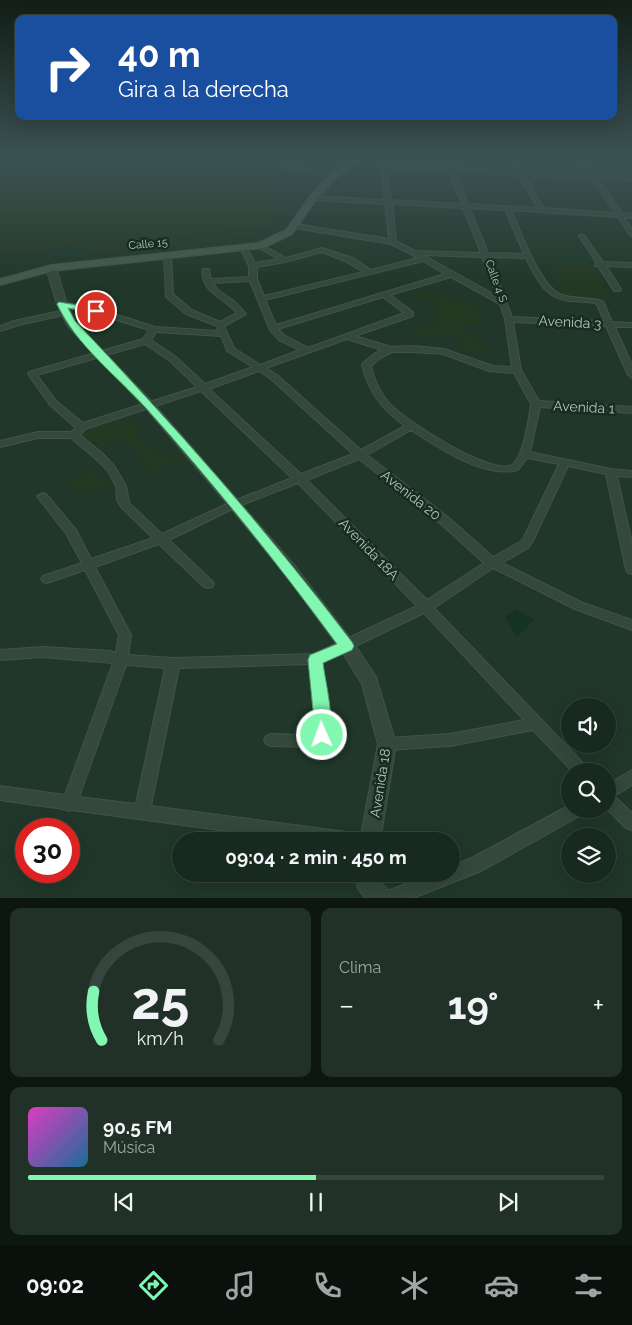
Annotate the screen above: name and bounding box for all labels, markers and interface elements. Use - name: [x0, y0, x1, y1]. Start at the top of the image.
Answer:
- text: 40 m: [118, 34, 200, 75]
- icon: right: [35, 35, 100, 100]
- text: Gira a la derecha: [118, 76, 289, 102]
- street label: Calle 15: [128, 236, 168, 252]
- street label: Calle 4 S: [482, 258, 510, 304]
- pin: [75, 290, 117, 332]
- icon: arrive: [82, 297, 110, 325]
- street label: Avenida 3: [538, 312, 602, 332]
- street label: Avenida 1: [553, 397, 615, 417]
- street label: Avenida 20: [378, 467, 444, 523]
- street label: Avenida 18A: [336, 515, 403, 583]
- map controls: [561, 698, 616, 883]
- button: sound: [561, 698, 616, 753]
- position arrow: [295, 708, 347, 760]
- street label: Avenida 18: [367, 747, 393, 819]
- button: search: [561, 763, 616, 818]
- speed limit sign: 30: [15, 818, 80, 883]
- button: layers: [561, 828, 616, 883]
- text: 09:04 · 2 min · 450 m: [225, 846, 407, 868]
- text: Clima: [339, 958, 381, 977]
- text: 25: [131, 970, 190, 1031]
- text: 19°: [448, 983, 499, 1028]
- text: −: [339, 989, 354, 1022]
- text: +: [592, 989, 604, 1022]
- text: km/h: [137, 1028, 184, 1049]
- text: 90.5 FM: [103, 1116, 173, 1138]
- text: Música: [103, 1138, 155, 1157]
- icon: previous: [110, 1188, 138, 1216]
- icon: pause: [302, 1188, 330, 1216]
- icon: next: [494, 1188, 522, 1216]
- icon: directions: [136, 1268, 171, 1303]
- icon: music: [223, 1268, 258, 1303]
- icon: phone: [310, 1268, 345, 1303]
- icon: climate: [397, 1268, 432, 1303]
- icon: car: [484, 1268, 519, 1303]
- icon: filters: [571, 1268, 606, 1303]
- text: 09:02: [26, 1272, 84, 1298]

